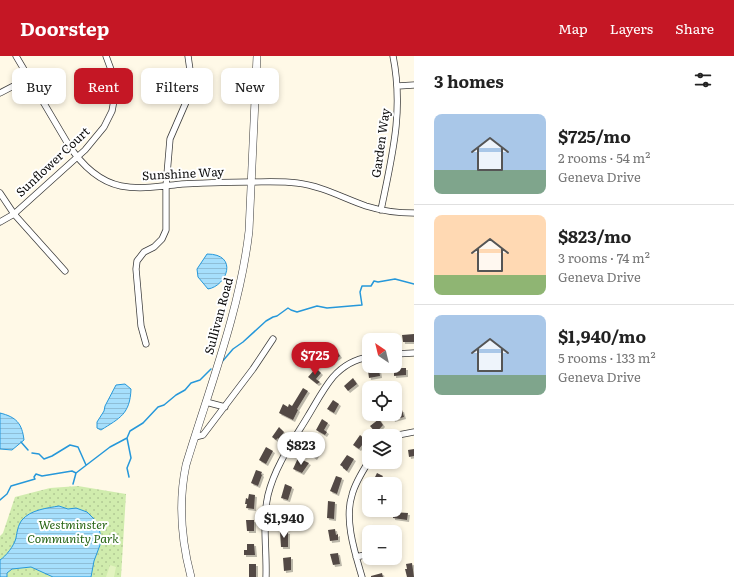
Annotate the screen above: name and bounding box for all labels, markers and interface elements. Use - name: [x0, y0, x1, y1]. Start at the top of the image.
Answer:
- text: Doorstep: [20, 14, 109, 42]
- text: Map: [558, 18, 588, 38]
- text: Layers: [610, 18, 653, 38]
- text: Share: [675, 18, 714, 38]
- chip: Buy: [12, 68, 66, 104]
- chip: Rent: [74, 68, 133, 104]
- chip: Filters: [141, 68, 213, 104]
- chip: New: [221, 68, 279, 104]
- text: 3 homes: [434, 68, 504, 93]
- icon: filters: [692, 69, 714, 91]
- street label: Garden Way: [366, 107, 394, 179]
- street label: Sunflower Court: [11, 122, 93, 200]
- text: $725/mo: [558, 123, 631, 148]
- icon: home: [466, 130, 514, 178]
- text: 2 rooms · 54 m²: [558, 148, 650, 167]
- street label: Sunshine Way: [142, 162, 224, 184]
- text: Geneva Drive: [558, 167, 641, 186]
- text: $823/mo: [558, 223, 631, 248]
- icon: home: [466, 231, 514, 279]
- text: 3 rooms · 74 m²: [558, 248, 650, 267]
- text: Geneva Drive: [558, 267, 641, 286]
- street label: Sullivan Road: [199, 275, 237, 356]
- text: $1,940/mo: [558, 323, 646, 348]
- icon: home: [466, 331, 514, 379]
- north arrow: [362, 333, 402, 373]
- map controls: [362, 333, 402, 565]
- pin: $725: [291, 342, 339, 376]
- text: $725: [301, 345, 329, 364]
- text: 5 rooms · 133 m²: [558, 348, 656, 367]
- text: Geneva Drive: [558, 367, 641, 386]
- button: locate: [362, 381, 402, 421]
- button: layers: [362, 429, 402, 469]
- pin: $823: [277, 432, 325, 466]
- text: $823: [286, 435, 316, 454]
- button: +: [362, 477, 402, 517]
- pin: $1,940: [251, 505, 317, 539]
- text: $1,940: [264, 508, 304, 527]
- park label: Westminster Community Park: [27, 515, 119, 547]
- button: −: [362, 525, 402, 565]

